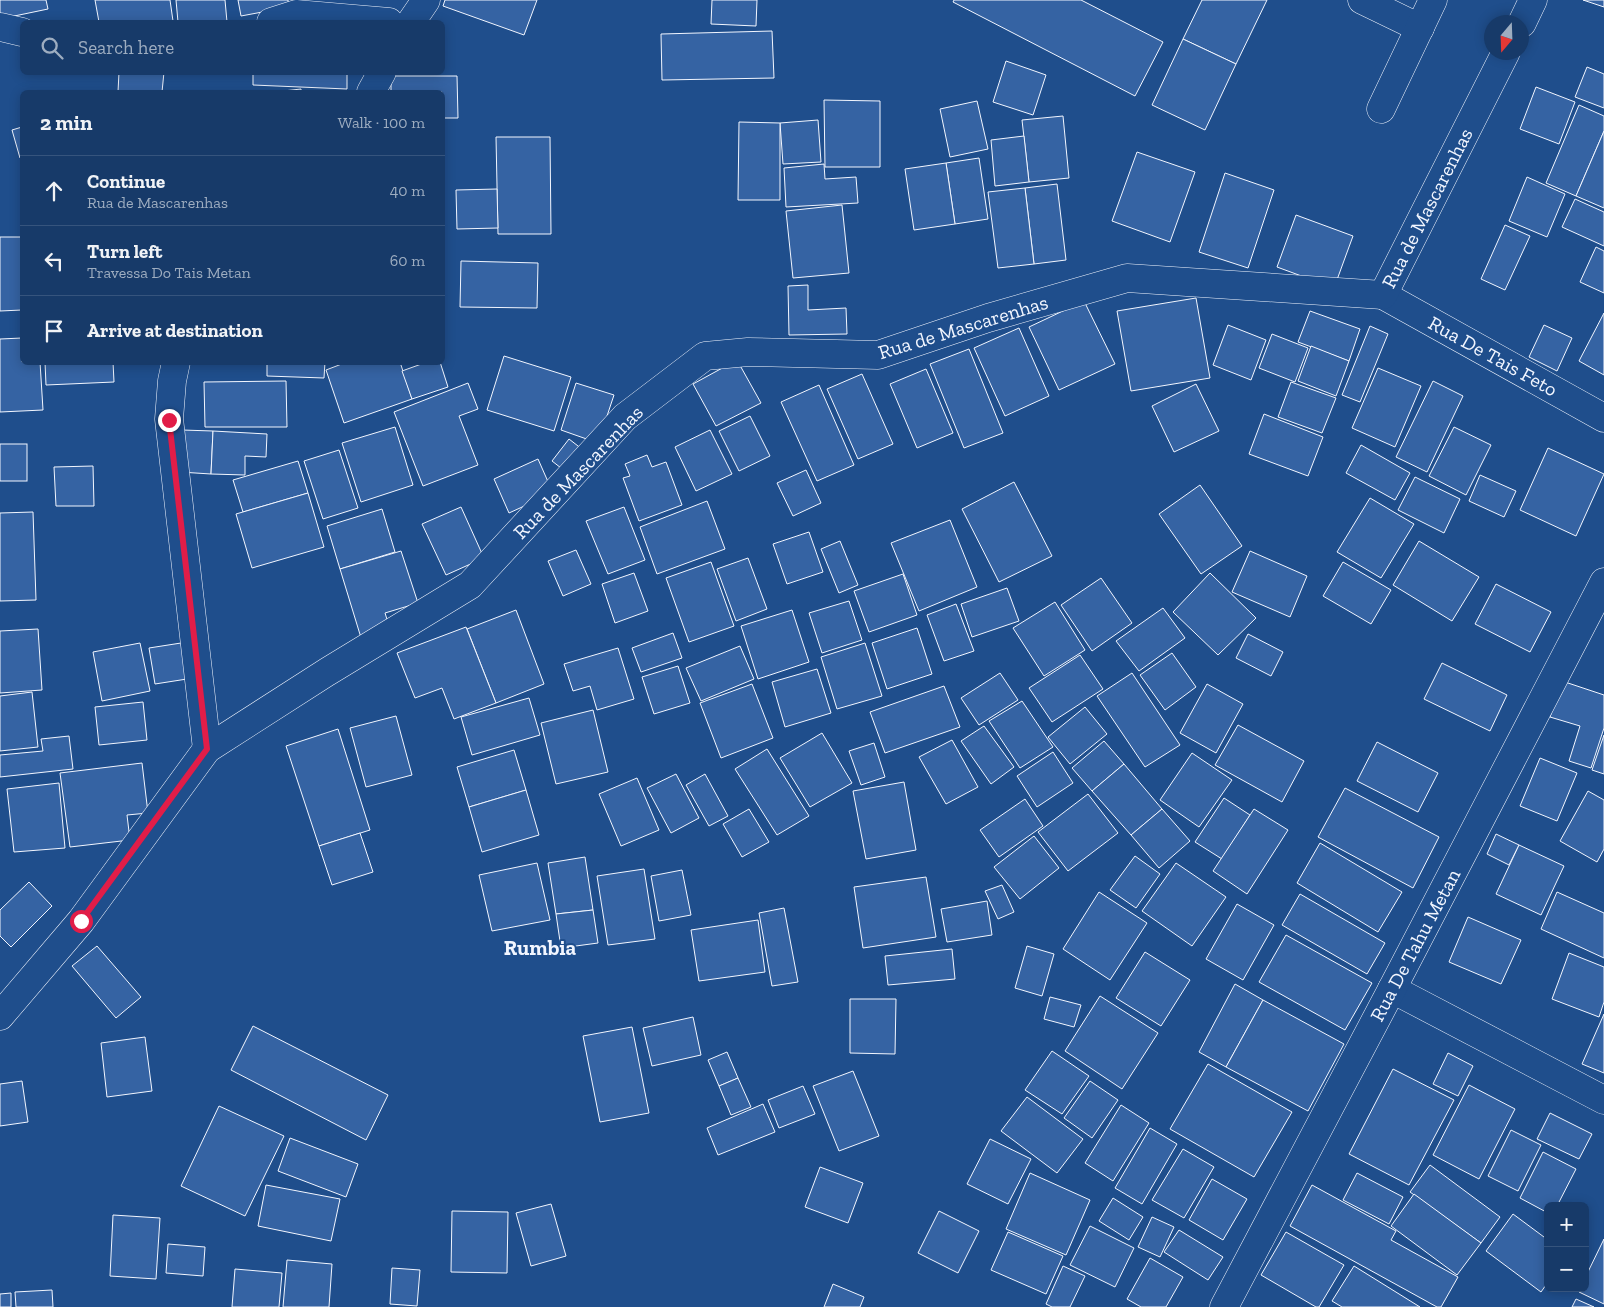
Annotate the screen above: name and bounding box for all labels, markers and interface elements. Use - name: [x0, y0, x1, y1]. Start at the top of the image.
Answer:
- north arrow: [1484, 15, 1529, 60]
- search box: [20, 20, 445, 75]
- icon: search: [38, 34, 66, 62]
- text: Search here: [78, 36, 174, 59]
- text: 2 min: [40, 110, 92, 135]
- text: Walk · 100 m: [338, 113, 425, 132]
- street label: Rua de Mascarenhas: [1376, 124, 1478, 292]
- text: Continue: [87, 170, 165, 193]
- icon: ahead: [40, 177, 68, 205]
- text: 40 m: [390, 181, 425, 200]
- text: Rua de Mascarenhas: [87, 193, 228, 212]
- text: Turn left: [87, 240, 162, 263]
- icon: left: [40, 247, 68, 275]
- text: 60 m: [390, 251, 425, 270]
- text: Travessa Do Tais Metan: [87, 263, 251, 282]
- street label: Rua de Mascarenhas: [875, 290, 1051, 364]
- street label: Rua De Tais Feto: [1424, 311, 1562, 401]
- icon: arrive: [40, 317, 68, 345]
- text: Arrive at destination: [87, 319, 263, 342]
- street label: Rua de Mascarenhas: [508, 400, 648, 544]
- route end: [158, 409, 181, 432]
- street label: Rua De Tahu Metan: [1365, 864, 1466, 1025]
- route start: [70, 910, 93, 933]
- district label: Rumbia: [504, 935, 577, 960]
- map controls: [1544, 1202, 1589, 1292]
- button: +: [1544, 1202, 1589, 1247]
- button: −: [1544, 1247, 1589, 1292]

